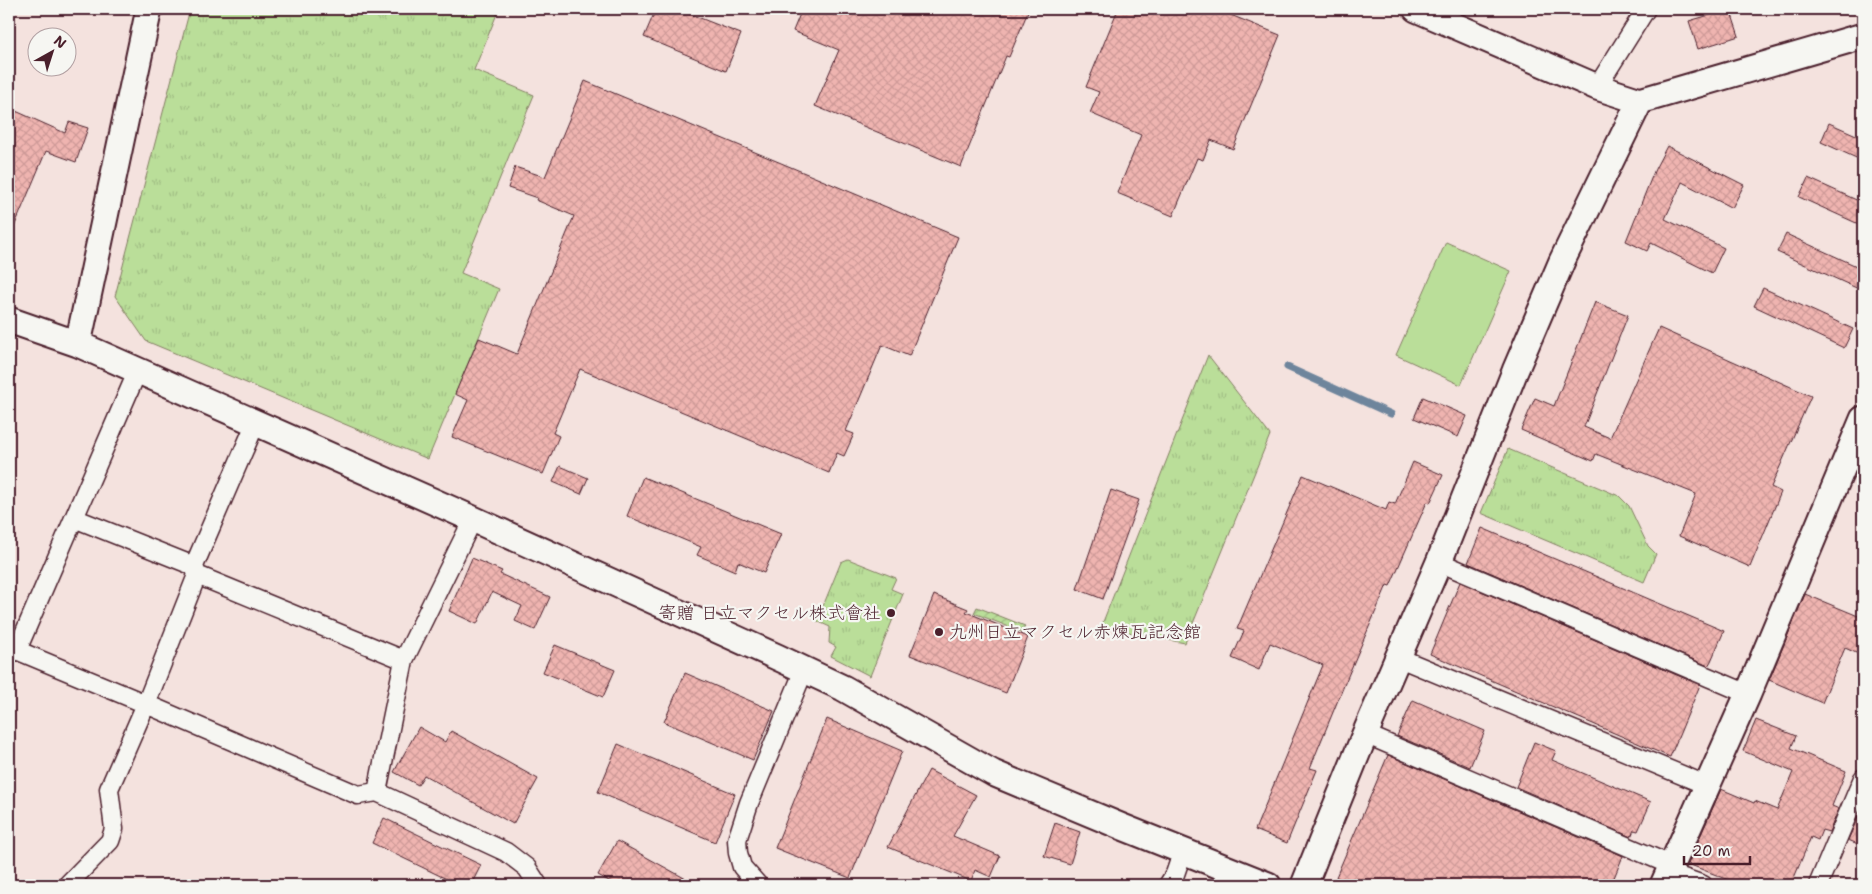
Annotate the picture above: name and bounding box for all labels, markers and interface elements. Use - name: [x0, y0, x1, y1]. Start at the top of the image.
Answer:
- north arrow: [28, 28, 78, 78]
- text: N: [50, 31, 70, 52]
- place label: 寄贈 日立マクセル株式會社: [659, 601, 881, 625]
- marker: 寄贈 日立マクセル株式會社: [885, 607, 897, 619]
- place label: 九州日立マクセル赤煉瓦記念館: [949, 620, 1201, 644]
- marker: 九州日立マクセル赤煉瓦記念館: [933, 626, 945, 638]
- scale bar: [1684, 834, 1751, 866]
- text: 20 m: [1692, 841, 1731, 861]

